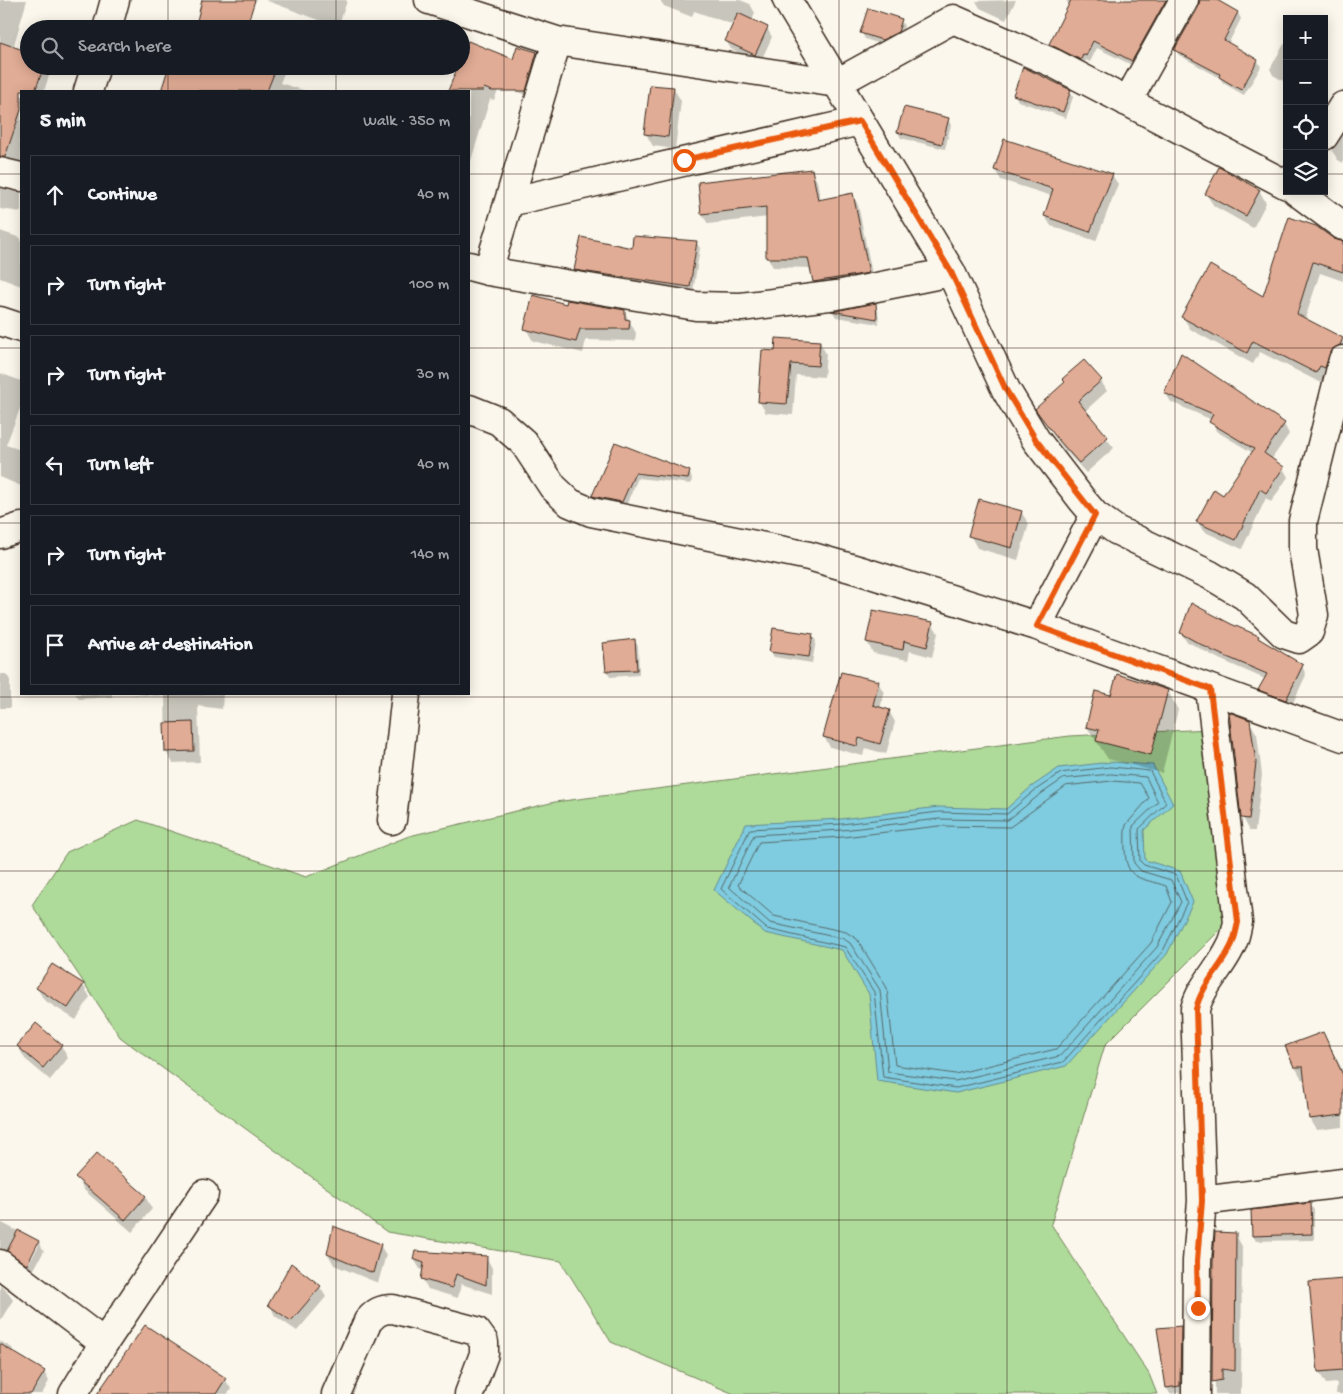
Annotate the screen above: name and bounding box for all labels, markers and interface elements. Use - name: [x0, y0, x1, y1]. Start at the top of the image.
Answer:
- map controls: [1283, 15, 1328, 195]
- button: +: [1283, 15, 1328, 60]
- search box: [20, 20, 470, 75]
- icon: search: [38, 34, 66, 62]
- text: Search here: [78, 36, 172, 59]
- button: −: [1283, 60, 1328, 105]
- button: locate: [1283, 105, 1328, 150]
- text: 5 min: [40, 110, 85, 135]
- text: Walk · 350 m: [363, 113, 450, 132]
- route start: [673, 149, 696, 172]
- button: layers: [1283, 150, 1328, 195]
- icon: ahead: [41, 181, 69, 209]
- text: Continue: [88, 184, 157, 207]
- text: 40 m: [417, 186, 449, 205]
- icon: right: [41, 271, 69, 299]
- text: Turn right: [88, 274, 164, 297]
- text: 100 m: [409, 276, 449, 295]
- icon: right: [41, 361, 69, 389]
- text: Turn right: [88, 364, 164, 387]
- text: 30 m: [416, 366, 449, 385]
- icon: left: [41, 451, 69, 479]
- text: Turn left: [88, 454, 152, 477]
- text: 40 m: [417, 456, 449, 475]
- icon: right: [41, 541, 69, 569]
- text: Turn right: [88, 544, 164, 567]
- text: 140 m: [411, 546, 449, 565]
- icon: arrive: [41, 631, 69, 659]
- text: Arrive at destination: [88, 634, 252, 657]
- route end: [1187, 1297, 1210, 1320]

